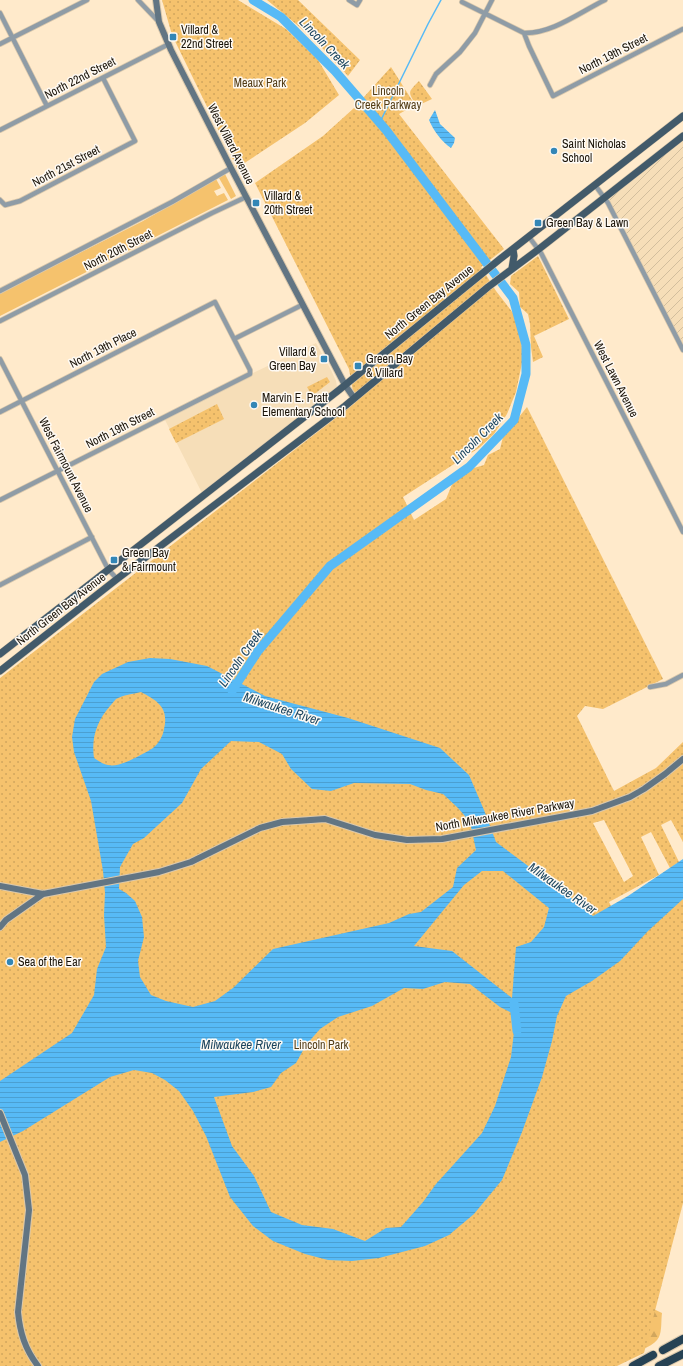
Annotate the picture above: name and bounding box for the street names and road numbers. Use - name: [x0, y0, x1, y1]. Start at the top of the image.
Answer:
- street label: North 19th Street: [576, 30, 650, 78]
- street label: North 22nd Street: [42, 53, 118, 103]
- street label: West Villard Avenue: [204, 101, 258, 187]
- street label: North 21st Street: [29, 141, 103, 191]
- street label: North 20th Street: [81, 226, 155, 274]
- street label: North Green Bay Avenue: [382, 261, 476, 343]
- street label: North 19th Place: [67, 324, 139, 372]
- street label: West Lawn Avenue: [590, 338, 642, 420]
- street label: North 19th Street: [83, 404, 157, 452]
- street label: West Fairmount Avenue: [35, 415, 97, 515]
- street label: North Green Bay Avenue: [13, 569, 109, 649]
- street label: North Milwaukee River Parkway: [434, 795, 576, 835]

